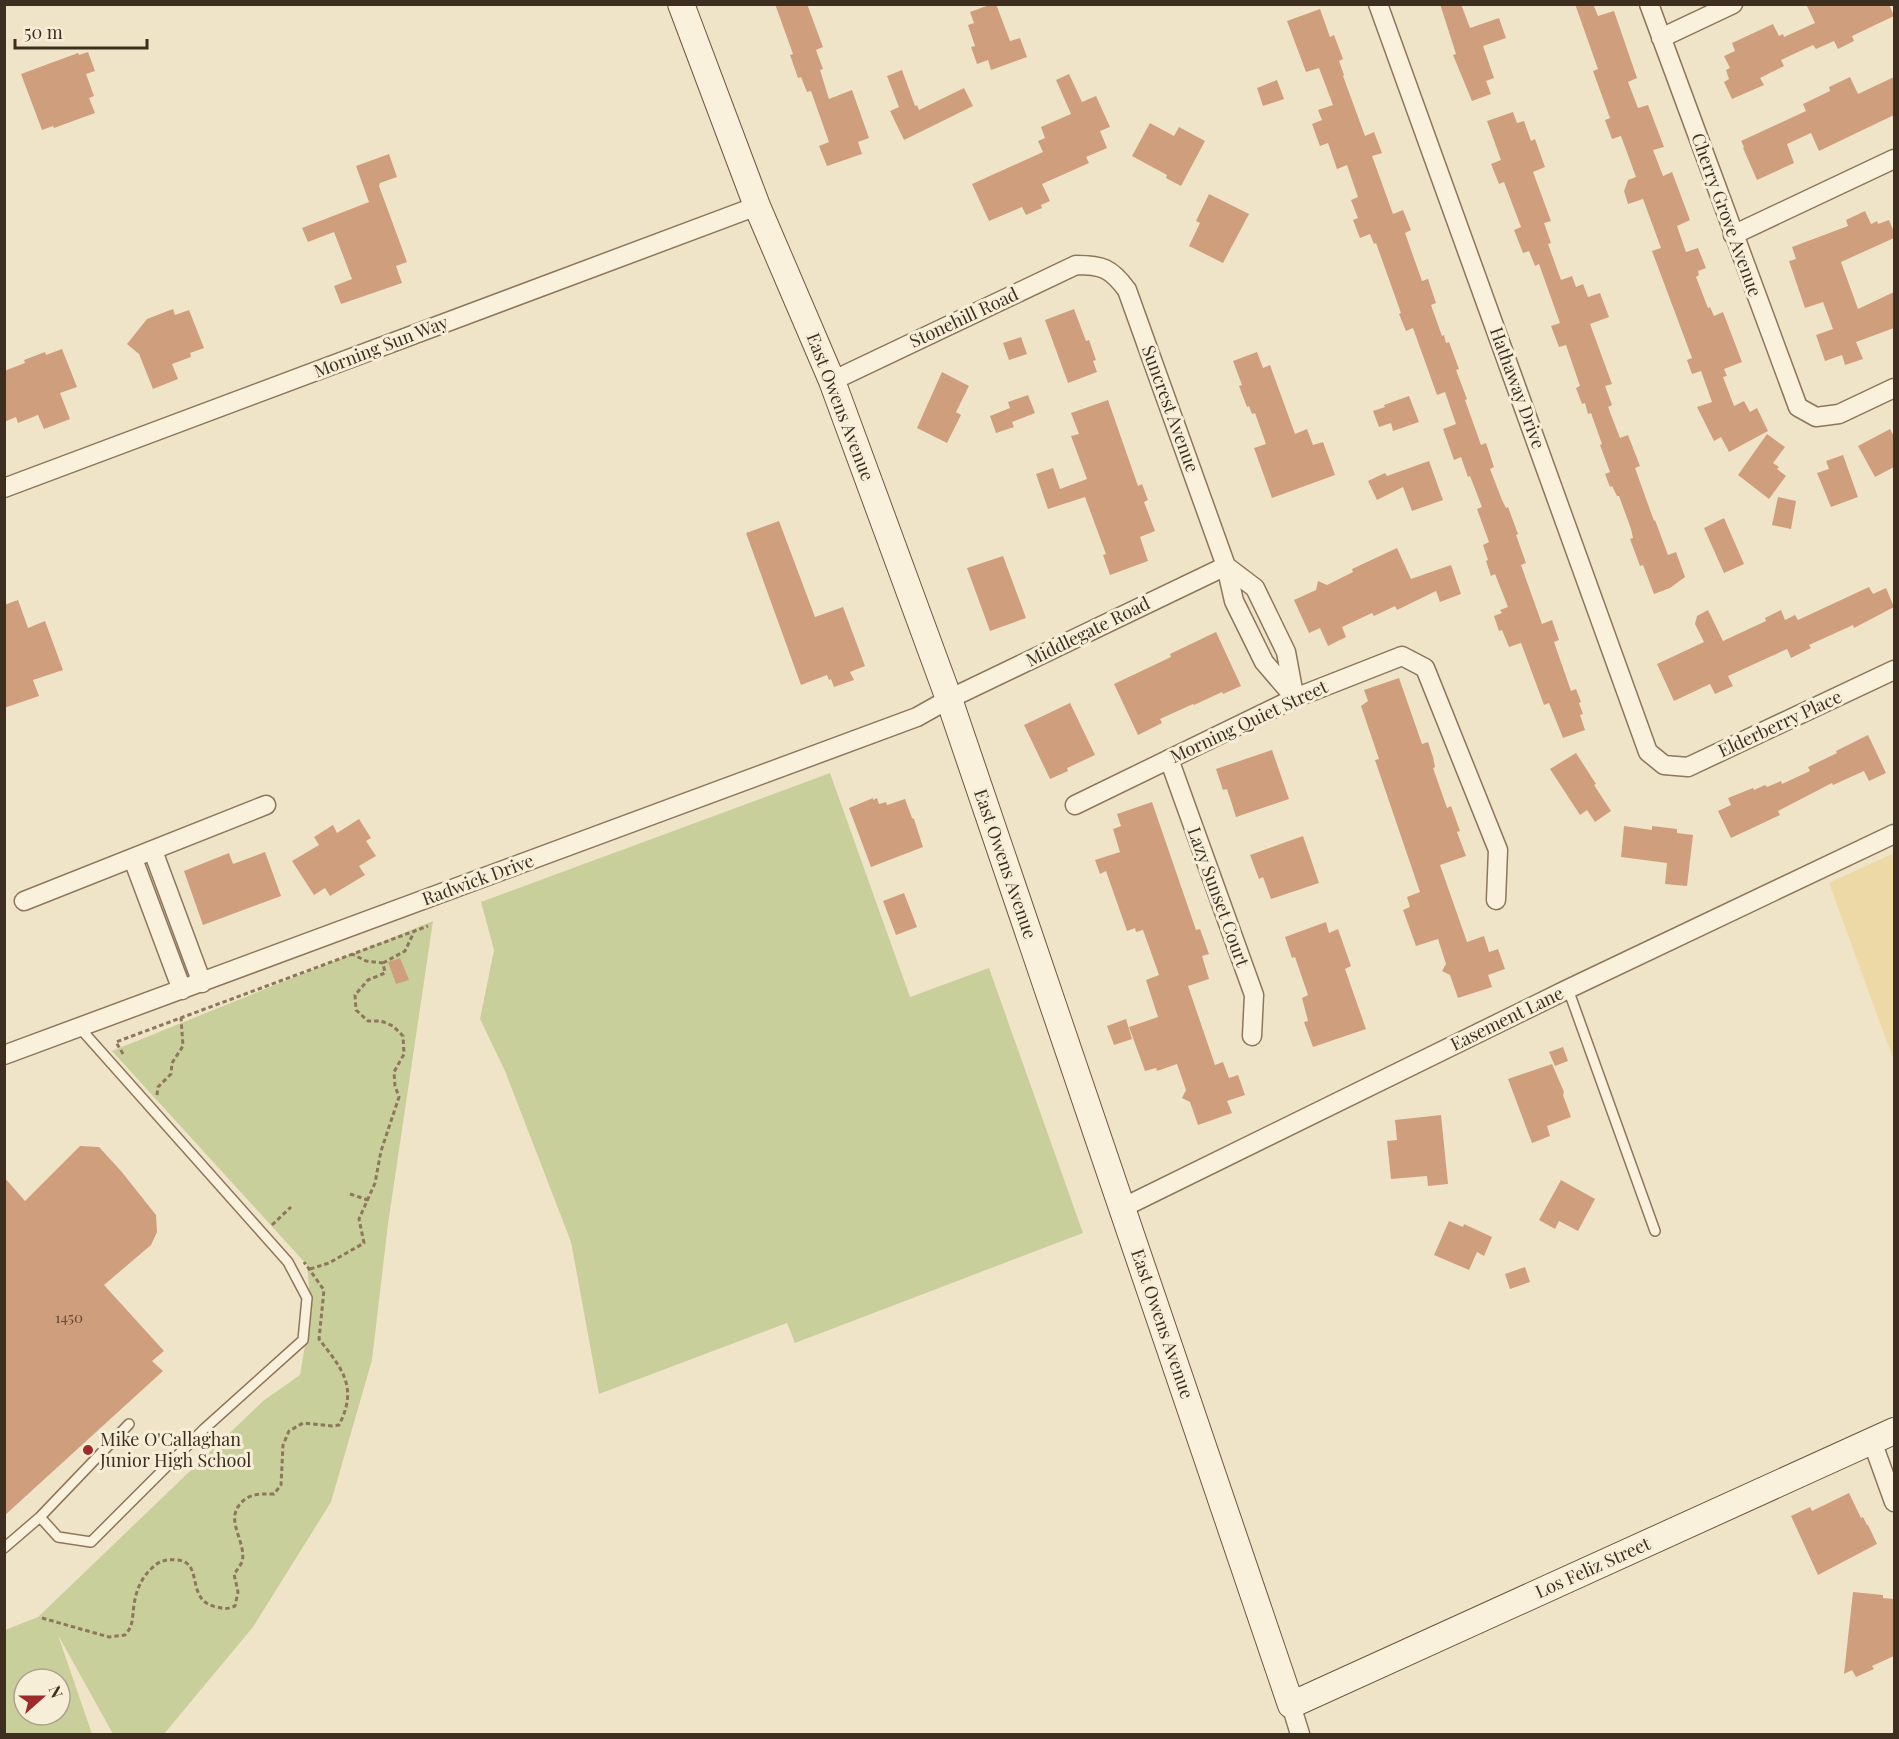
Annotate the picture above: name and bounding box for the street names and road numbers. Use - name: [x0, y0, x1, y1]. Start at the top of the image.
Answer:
- street label: Cherry Grove Avenue: [1686, 130, 1768, 300]
- street label: Stonehill Road: [905, 281, 1022, 353]
- street label: Morning Sun Way: [310, 309, 451, 383]
- street label: Hathaway Drive: [1485, 323, 1551, 452]
- street label: East Owens Avenue: [802, 329, 880, 484]
- street label: Suncrest Avenue: [1137, 342, 1205, 476]
- street label: Middlegate Road: [1022, 590, 1154, 672]
- street label: Morning Quiet Street: [1166, 674, 1332, 768]
- street label: Elderberry Place: [1714, 684, 1845, 762]
- street label: East Owens Avenue: [969, 786, 1043, 942]
- street label: Lazy Sunset Court: [1183, 824, 1256, 970]
- street label: Radwick Drive: [418, 848, 537, 910]
- street label: Easement Lane: [1446, 980, 1567, 1056]
- street label: East Owens Avenue: [1126, 1246, 1200, 1402]
- street label: Los Feliz Street: [1531, 1531, 1655, 1603]

